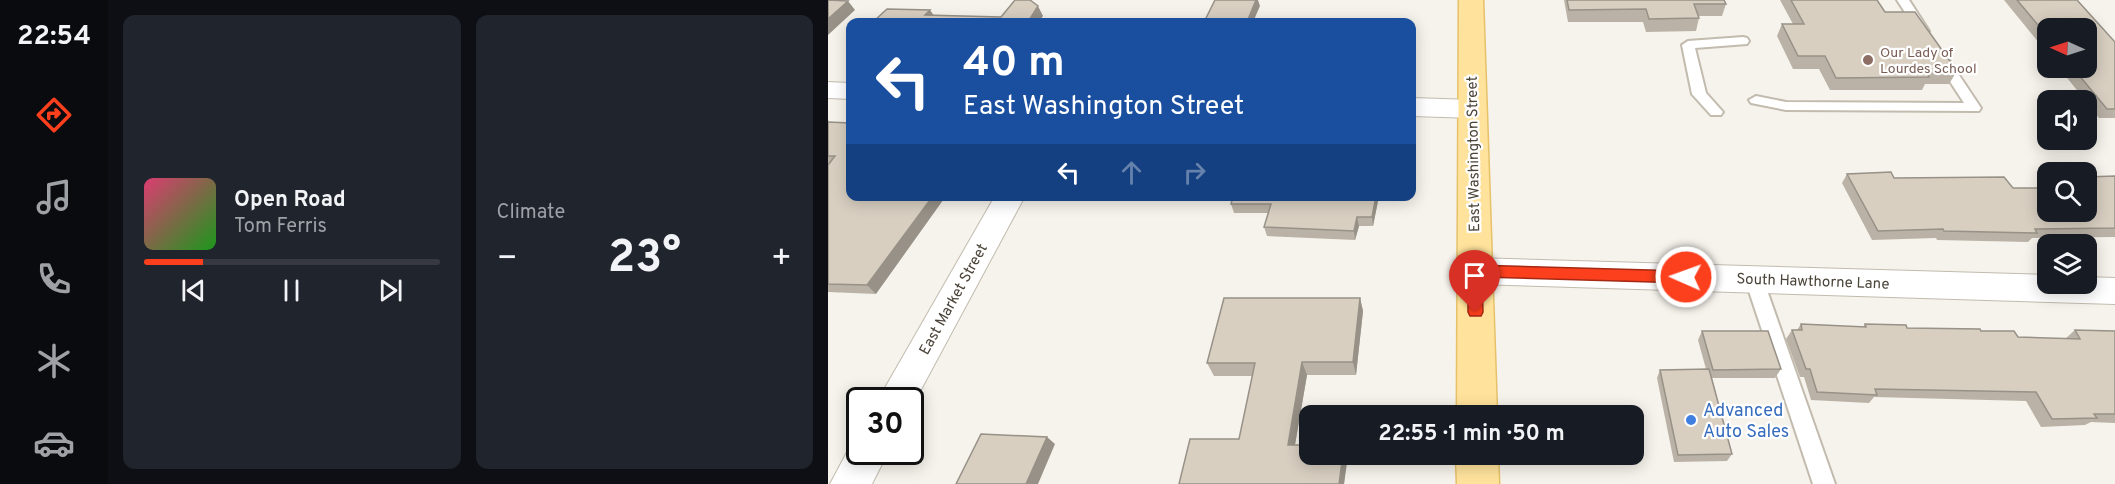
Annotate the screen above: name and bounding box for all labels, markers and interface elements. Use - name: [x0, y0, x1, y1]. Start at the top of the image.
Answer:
- north arrow: [2037, 18, 2097, 78]
- map controls: [2037, 18, 2097, 294]
- text: 22:54: [17, 20, 91, 54]
- text: 40 m: [963, 38, 1065, 91]
- icon: left: [864, 42, 942, 120]
- place label: Our Lady of Lourdes School: [1880, 45, 1977, 78]
- marker: Our Lady of Lourdes School: [1861, 53, 1875, 67]
- street label: East Washington Street: [1464, 76, 1485, 232]
- text: East Washington Street: [963, 90, 1244, 124]
- button: sound: [2037, 90, 2097, 150]
- icon: directions: [33, 94, 75, 136]
- icon: left: [1052, 156, 1085, 189]
- icon: ahead: [1115, 156, 1148, 189]
- icon: right: [1178, 156, 1211, 189]
- button: search: [2037, 162, 2097, 222]
- icon: music: [33, 176, 75, 218]
- text: Open Road: [234, 187, 346, 214]
- text: Climate: [497, 200, 565, 226]
- text: Tom Ferris: [234, 214, 327, 240]
- text: 23°: [608, 231, 681, 288]
- button: layers: [2037, 234, 2097, 294]
- text: −: [497, 239, 518, 281]
- text: +: [771, 239, 792, 281]
- street label: East Market Street: [916, 241, 993, 359]
- position arrow: [1654, 245, 1718, 309]
- pin: [1449, 250, 1500, 312]
- icon: phone: [33, 258, 75, 300]
- icon: arrive: [1458, 259, 1491, 292]
- street label: South Hawthorne Lane: [1736, 270, 1890, 295]
- icon: previous: [177, 274, 210, 307]
- icon: pause: [275, 274, 308, 307]
- icon: next: [374, 274, 407, 307]
- icon: climate: [33, 340, 75, 382]
- speed limit sign: 30: [846, 387, 924, 465]
- place label: Advanced Auto Sales: [1703, 400, 1789, 444]
- marker: Advanced Auto Sales: [1684, 413, 1698, 427]
- text: 22:55 · 1 min · 50 m: [1378, 421, 1565, 448]
- icon: car: [33, 422, 75, 464]

